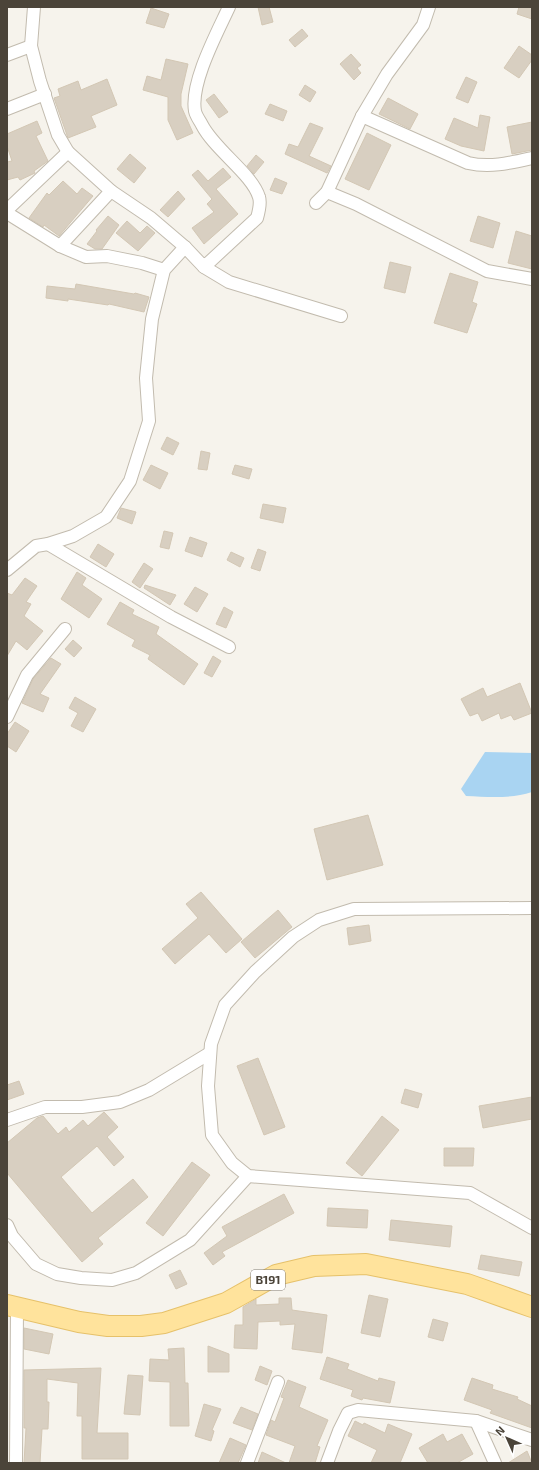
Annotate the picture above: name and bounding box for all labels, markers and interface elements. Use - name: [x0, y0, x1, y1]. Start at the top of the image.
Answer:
- road number: B191: [251, 1270, 285, 1290]
- north arrow: [487, 1418, 527, 1458]
- text: N: [492, 1423, 507, 1438]

